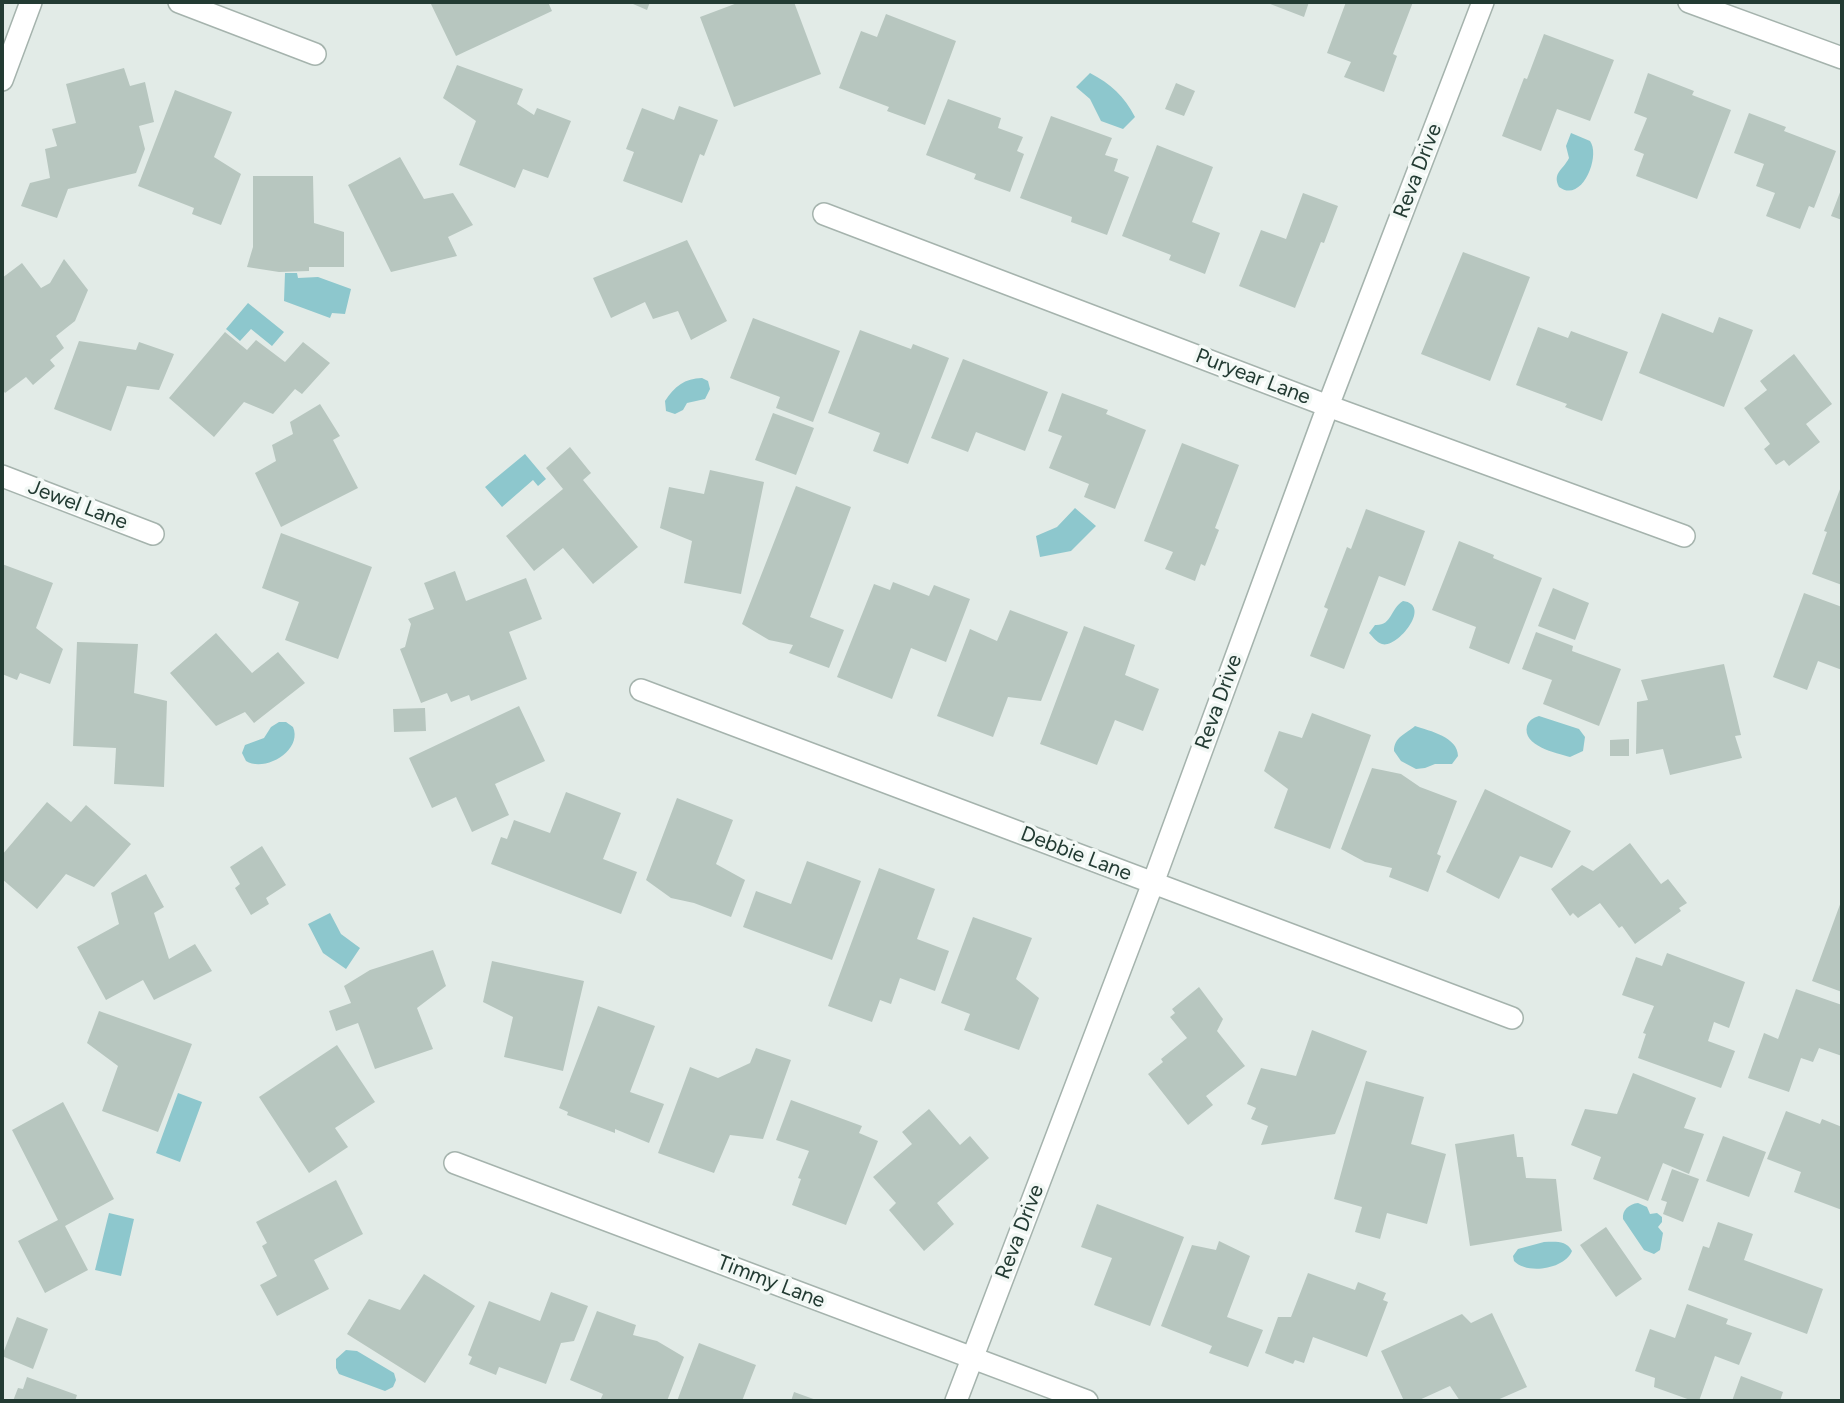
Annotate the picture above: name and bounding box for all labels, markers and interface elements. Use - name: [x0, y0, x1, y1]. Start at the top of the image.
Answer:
- street label: Reva Drive: [1388, 120, 1448, 222]
- street label: Puryear Lane: [1192, 344, 1314, 410]
- street label: Jewel Lane: [25, 475, 131, 535]
- street label: Reva Drive: [1190, 651, 1248, 753]
- street label: Debbie Lane: [1017, 821, 1135, 887]
- street label: Reva Drive: [990, 1181, 1050, 1283]
- street label: Timmy Lane: [714, 1250, 828, 1314]

